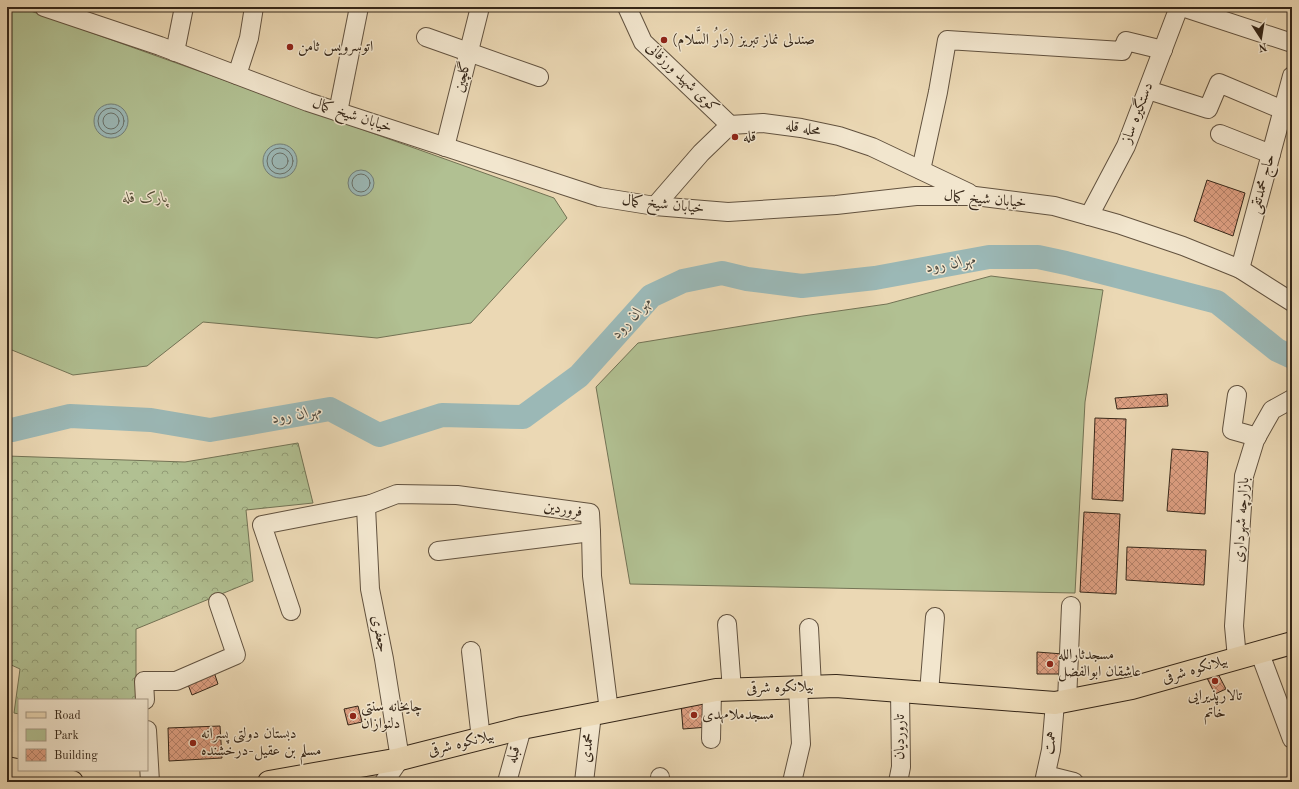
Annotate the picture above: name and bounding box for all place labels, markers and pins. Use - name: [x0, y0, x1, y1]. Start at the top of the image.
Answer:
- place label: صندلی نماز تبریز (دَارُ السَّلام): [672, 26, 815, 52]
- marker: صندلی نماز تبریز (دَارُ السَّلام): [659, 35, 669, 45]
- place label: اتوسرویس ثامن: [298, 40, 373, 56]
- marker: اتوسرویس ثامن: [285, 42, 295, 52]
- place label: قله: [743, 130, 756, 145]
- marker: قله: [730, 132, 740, 142]
- place label: مسجدثارالله عاشقان ابوالفضل: [1058, 648, 1141, 682]
- marker: مسجدثارالله عاشقان ابوالفضل: [1045, 659, 1055, 669]
- marker: تالارپذیرایی خاتم: [1210, 676, 1220, 686]
- place label: تالارپذیرایی خاتم: [1188, 689, 1242, 725]
- place label: چایخانه سنتی دلنوازان: [361, 700, 422, 732]
- place label: مسجدملامهدی: [702, 708, 774, 724]
- marker: مسجدملامهدی: [689, 710, 699, 720]
- marker: چایخانه سنتی دلنوازان: [348, 711, 358, 721]
- place label: دبستان دولتی پسرانه مسلم بن عقیل-درخشنده: [201, 727, 321, 765]
- marker: دبستان دولتی پسرانه مسلم بن عقیل-درخشنده: [188, 738, 198, 748]

